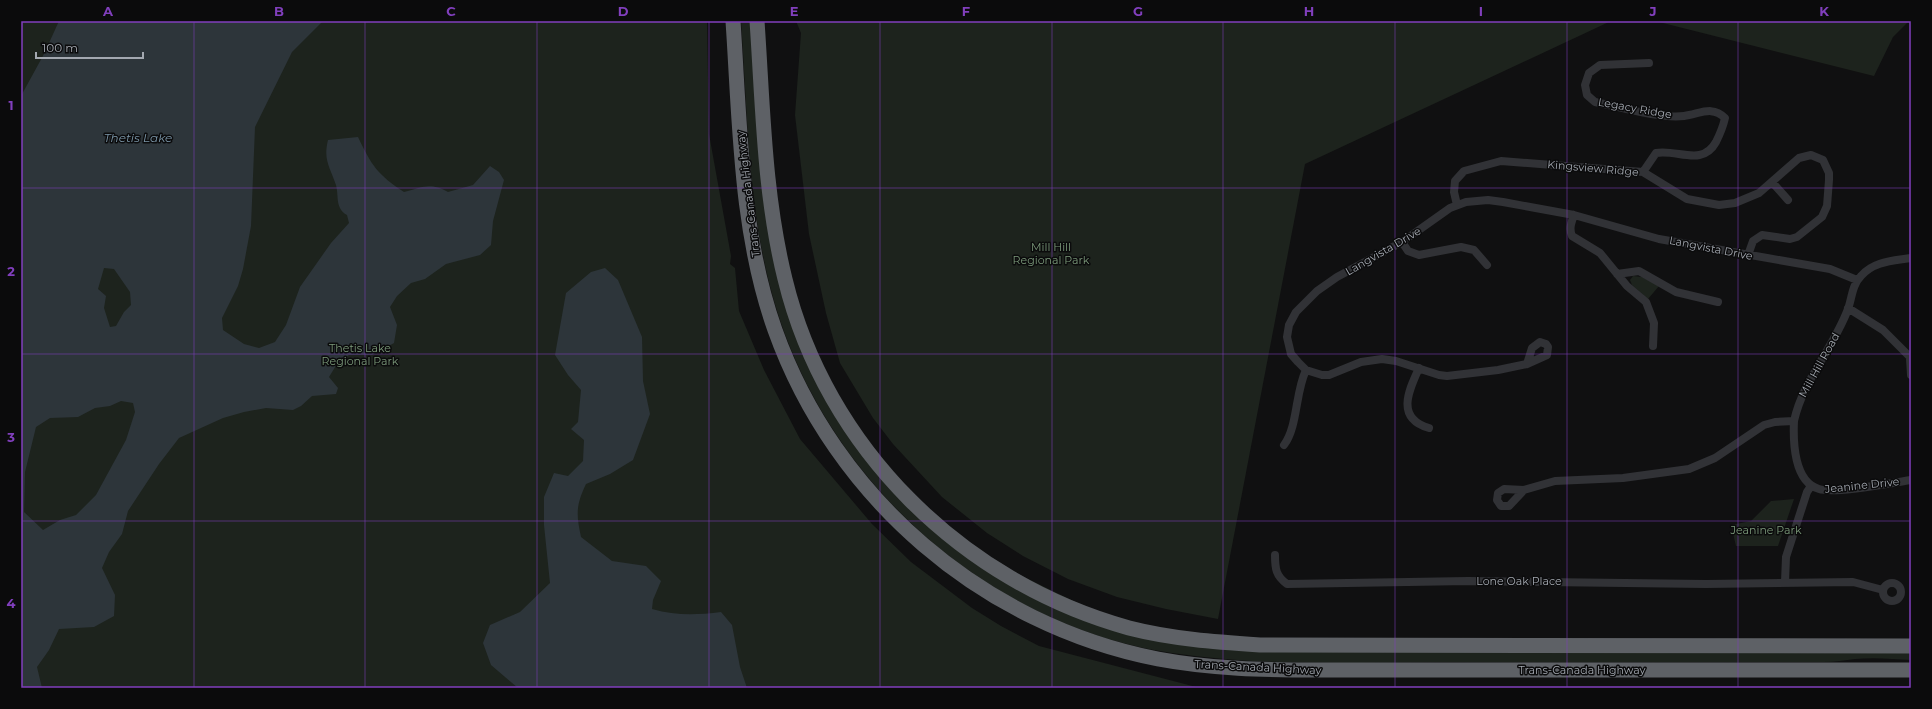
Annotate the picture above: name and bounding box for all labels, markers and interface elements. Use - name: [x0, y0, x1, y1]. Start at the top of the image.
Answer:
- text: A: [102, 3, 114, 19]
- text: B: [274, 3, 284, 19]
- text: C: [446, 3, 456, 19]
- text: D: [618, 3, 629, 19]
- text: E: [790, 3, 799, 19]
- text: F: [962, 3, 970, 19]
- text: G: [1133, 3, 1143, 19]
- text: H: [1304, 3, 1314, 19]
- text: I: [1479, 3, 1483, 19]
- text: J: [1648, 3, 1657, 19]
- text: K: [1819, 3, 1829, 19]
- scale bar: [36, 34, 143, 60]
- text: 100 m: [42, 40, 78, 55]
- street label: Legacy Ridge: [1597, 95, 1673, 121]
- text: 1: [8, 97, 14, 113]
- water label: Thetis Lake: [104, 130, 172, 145]
- street label: Trans-Canada Highway: [733, 130, 763, 258]
- street label: Kingsview Ridge: [1547, 157, 1640, 179]
- street label: Langvista Drive: [1343, 224, 1423, 278]
- street label: Langvista Drive: [1668, 233, 1754, 263]
- park label: Mill Hill Regional Park: [1013, 240, 1090, 267]
- text: 2: [7, 263, 15, 279]
- street label: Mill Hill Road: [1795, 330, 1843, 400]
- park label: Thetis Lake Regional Park: [322, 341, 399, 368]
- text: 3: [6, 429, 15, 445]
- street label: Jeanine Drive: [1823, 474, 1900, 496]
- park label: Jeanine Park: [1730, 523, 1802, 537]
- street label: Lone Oak Place: [1476, 574, 1562, 588]
- text: 4: [7, 595, 16, 611]
- street label: Trans-Canada Highway: [1194, 657, 1322, 677]
- street label: Trans-Canada Highway: [1518, 663, 1646, 677]

